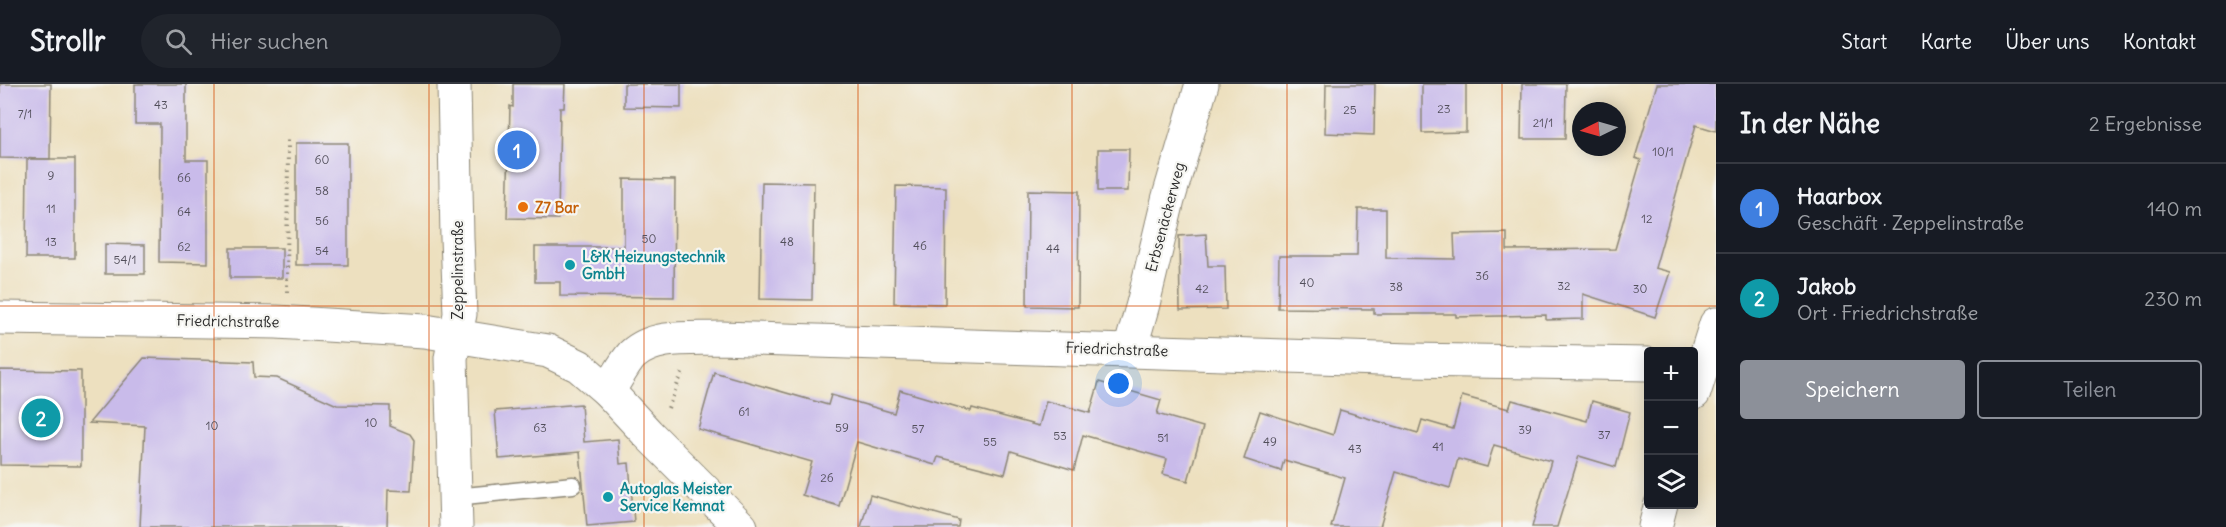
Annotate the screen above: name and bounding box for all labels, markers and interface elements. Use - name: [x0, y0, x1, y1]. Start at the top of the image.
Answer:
- search box: [141, 14, 561, 68]
- text: Strollr: [30, 23, 105, 59]
- icon: search: [162, 25, 195, 58]
- text: Hier suchen: [210, 27, 328, 55]
- text: Start: [1841, 28, 1887, 55]
- text: Karte: [1920, 28, 1972, 55]
- text: Über uns: [2005, 28, 2090, 55]
- text: Kontakt: [2123, 28, 2196, 55]
- house number: 43: [154, 97, 168, 112]
- house number: 23: [1437, 101, 1451, 116]
- house number: 25: [1343, 102, 1357, 117]
- north arrow: [1572, 102, 1626, 156]
- house number: 7/1: [18, 106, 32, 121]
- text: In der Nähe: [1740, 107, 1880, 140]
- text: 2 Ergebnisse: [2089, 111, 2202, 136]
- house number: 21/1: [1533, 115, 1553, 130]
- pin: 1: [498, 128, 536, 172]
- house number: 10/1: [1652, 144, 1674, 159]
- house number: 60: [315, 152, 330, 167]
- street label: Erbsenäckerweg: [1141, 160, 1189, 274]
- house number: 9: [48, 168, 55, 183]
- house number: 66: [177, 170, 191, 185]
- text: Haarbox: [1797, 182, 1882, 210]
- house number: 58: [315, 183, 329, 198]
- text: 1: [1756, 196, 1763, 221]
- text: 140 m: [2147, 196, 2202, 221]
- place label: Z7 Bar: [535, 198, 580, 217]
- marker: Z7 Bar: [516, 200, 530, 214]
- house number: 11: [46, 201, 56, 216]
- house number: 64: [177, 204, 191, 219]
- text: Geschäft · Zeppelinstraße: [1797, 210, 2024, 235]
- house number: 12: [1641, 211, 1653, 226]
- house number: 56: [315, 213, 329, 228]
- street label: Zeppelinstraße: [448, 220, 467, 320]
- house number: 50: [642, 231, 657, 246]
- house number: 13: [45, 234, 57, 249]
- house number: 48: [780, 234, 794, 249]
- house number: 46: [913, 238, 927, 253]
- house number: 62: [177, 239, 191, 254]
- house number: 44: [1046, 241, 1060, 256]
- house number: 54: [315, 243, 329, 258]
- place label: L&K Heizungstechnik GmbH: [582, 247, 726, 283]
- house number: 54/1: [114, 252, 136, 267]
- marker: L&K Heizungstechnik GmbH: [563, 258, 577, 272]
- house number: 36: [1475, 268, 1489, 283]
- text: Jakob: [1797, 272, 1856, 300]
- house number: 40: [1300, 275, 1315, 290]
- house number: 32: [1557, 278, 1571, 293]
- house number: 38: [1389, 279, 1403, 294]
- house number: 42: [1195, 281, 1209, 296]
- house number: 30: [1633, 281, 1647, 296]
- text: 2: [1754, 286, 1765, 311]
- text: 230 m: [2144, 286, 2202, 311]
- text: Ort · Friedrichstraße: [1797, 300, 1978, 325]
- street label: Friedrichstraße: [177, 311, 279, 331]
- street label: Friedrichstraße: [1065, 338, 1169, 360]
- map controls: [1644, 347, 1698, 509]
- button: +: [1644, 347, 1698, 401]
- button: Speichern: [1740, 360, 1965, 419]
- button: Teilen: [1977, 360, 2202, 419]
- your location: [1104, 369, 1133, 398]
- pin: 2: [22, 396, 60, 440]
- button: −: [1644, 401, 1698, 455]
- house number: 61: [738, 404, 750, 419]
- house number: 10: [365, 415, 377, 430]
- house number: 10: [206, 418, 218, 433]
- house number: 63: [533, 420, 547, 435]
- house number: 59: [835, 420, 849, 435]
- house number: 57: [912, 421, 925, 436]
- house number: 39: [1518, 422, 1532, 437]
- house number: 37: [1598, 427, 1610, 442]
- house number: 53: [1053, 428, 1067, 443]
- house number: 51: [1157, 430, 1169, 445]
- house number: 55: [983, 434, 997, 449]
- house number: 49: [1263, 434, 1277, 449]
- house number: 41: [1432, 439, 1444, 454]
- house number: 43: [1348, 441, 1362, 456]
- button: layers: [1644, 455, 1698, 509]
- house number: 26: [820, 470, 834, 485]
- place label: Autoglas Meister Service Kemnat: [620, 479, 733, 515]
- marker: Autoglas Meister Service Kemnat: [601, 490, 615, 504]

